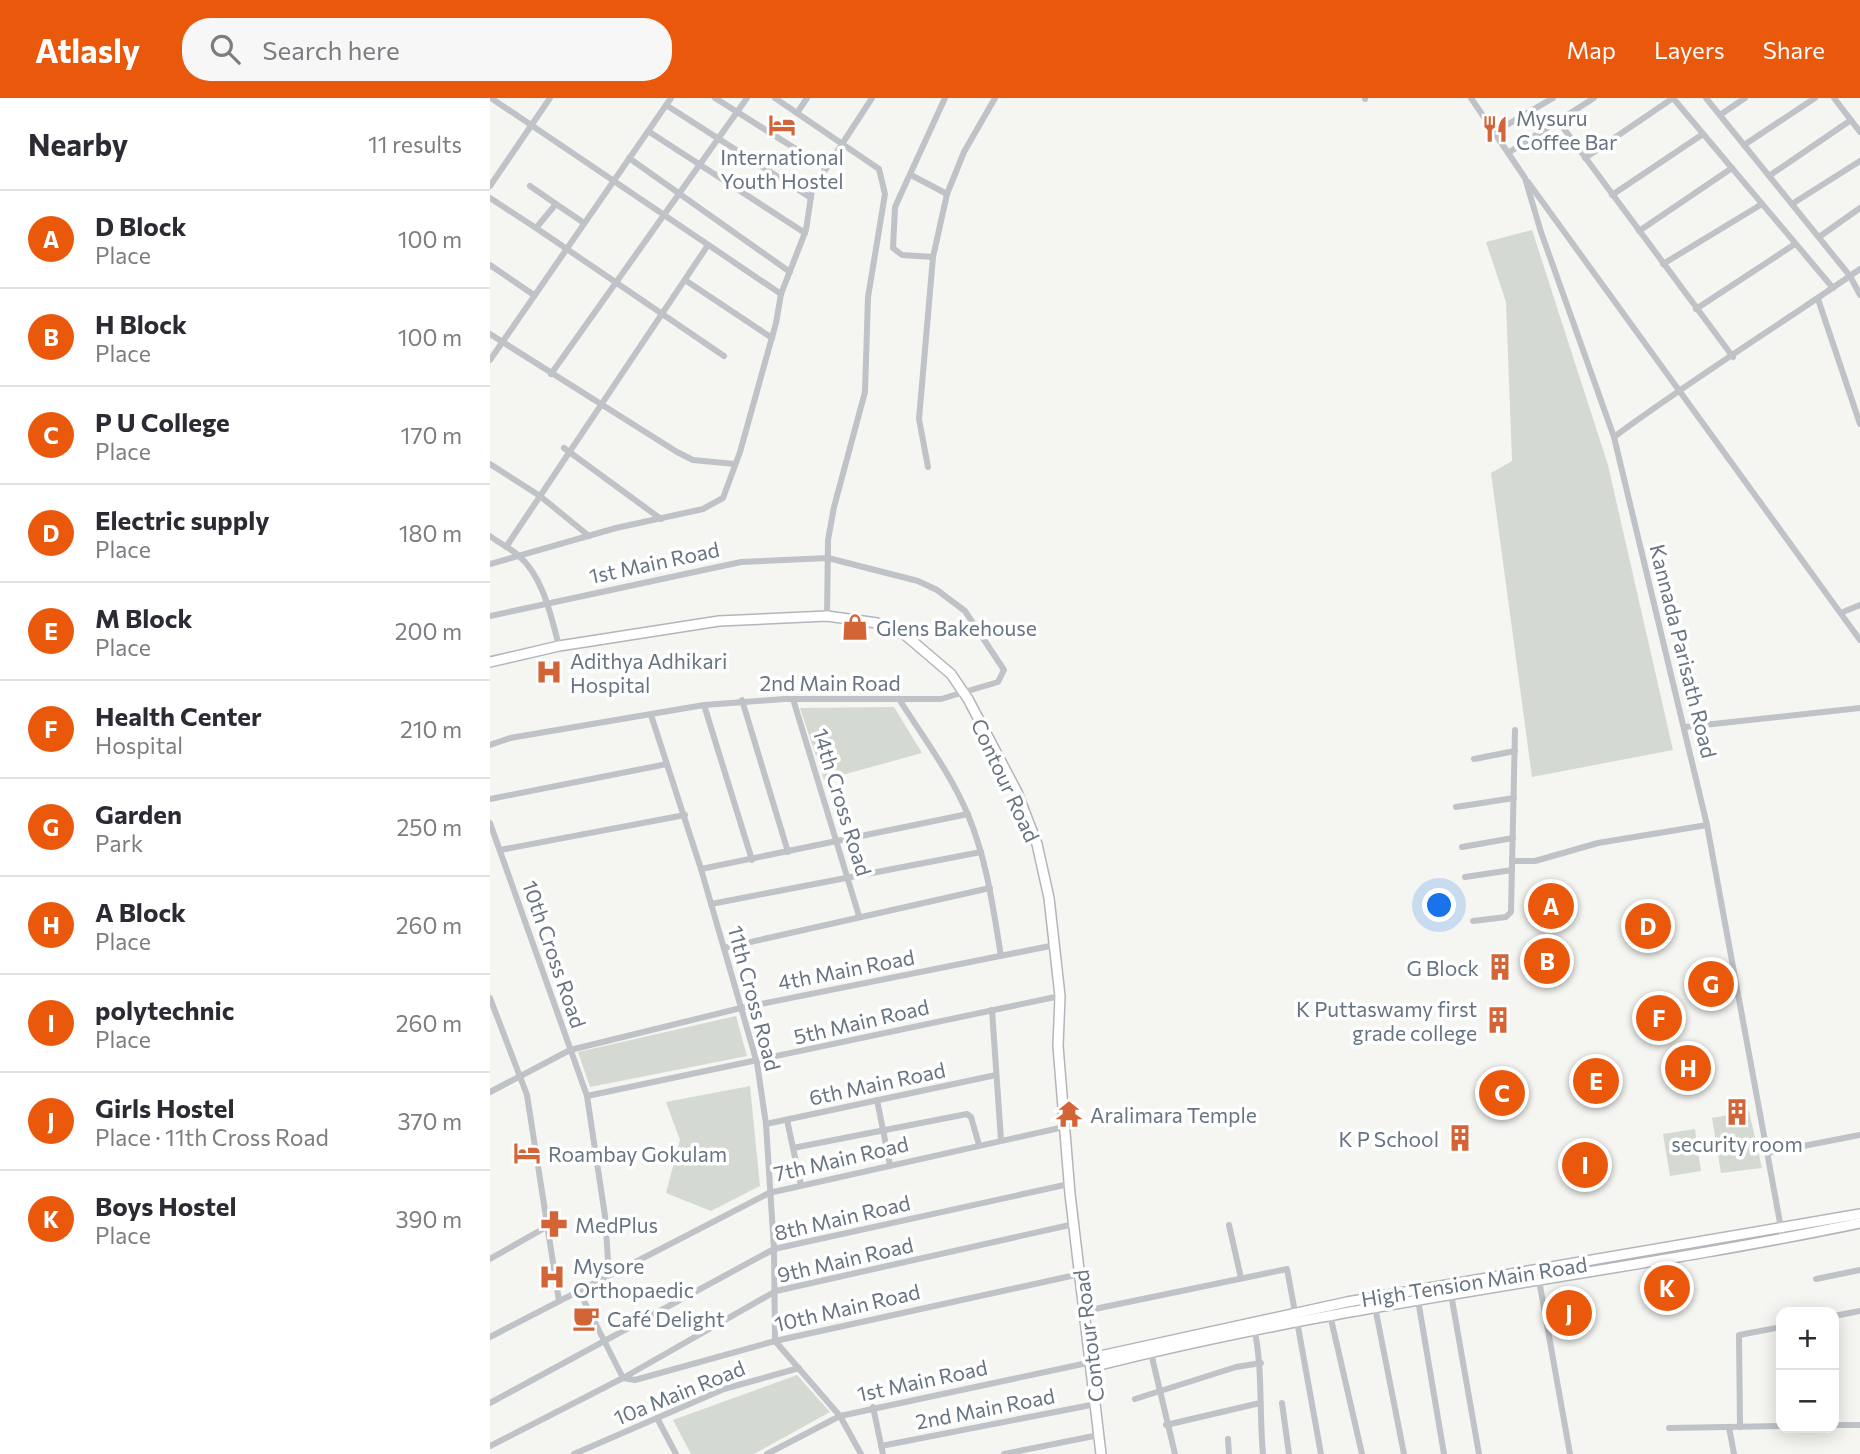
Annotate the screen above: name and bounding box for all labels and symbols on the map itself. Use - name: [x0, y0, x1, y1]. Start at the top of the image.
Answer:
- place label: Mysuru Coffee Bar: [1516, 105, 1618, 154]
- hotel icon: International Youth Hostel: [767, 110, 797, 140]
- restaurant icon: Mysuru Coffee Bar: [1480, 114, 1510, 144]
- place label: International Youth Hostel: [720, 144, 844, 193]
- street label: 1st Main Road: [587, 536, 721, 588]
- street label: Kannada Parisath Road: [1645, 542, 1723, 760]
- shop icon: Glens Bakehouse: [840, 612, 870, 642]
- place label: Glens Bakehouse: [876, 615, 1037, 640]
- place label: Adithya Adhikari Hospital: [570, 648, 727, 697]
- hospital icon: Adithya Adhikari Hospital: [534, 657, 564, 687]
- street label: 2nd Main Road: [759, 670, 901, 695]
- street label: Contour Road: [967, 714, 1045, 846]
- street label: 14th Cross Road: [809, 725, 877, 879]
- street label: 10th Cross Road: [518, 877, 592, 1031]
- pin: A: [1528, 880, 1574, 932]
- your location: [1422, 888, 1456, 922]
- pin: D: [1625, 900, 1671, 952]
- street label: 11th Cross Road: [724, 923, 786, 1073]
- pin: B: [1524, 935, 1570, 987]
- street label: 4th Main Road: [776, 944, 916, 994]
- building icon: G Block: [1485, 952, 1515, 982]
- place label: G Block: [1406, 955, 1479, 980]
- pin: G: [1688, 958, 1734, 1010]
- pin: F: [1636, 992, 1682, 1044]
- street label: 5th Main Road: [791, 993, 931, 1049]
- place label: K Puttaswamy first grade college: [1296, 996, 1477, 1045]
- building icon: K Puttaswamy first grade college: [1483, 1005, 1513, 1035]
- pin: H: [1665, 1042, 1711, 1094]
- pin: E: [1573, 1055, 1619, 1107]
- street label: 6th Main Road: [807, 1056, 947, 1110]
- pin: C: [1479, 1067, 1525, 1119]
- building icon: security room: [1722, 1097, 1752, 1127]
- temple icon: Aralimara Temple: [1054, 1099, 1084, 1129]
- place label: Aralimara Temple: [1090, 1102, 1257, 1127]
- building icon: K P School: [1445, 1123, 1475, 1153]
- place label: K P School: [1339, 1126, 1439, 1151]
- street label: 7th Main Road: [771, 1130, 911, 1186]
- place label: security room: [1671, 1131, 1803, 1156]
- hotel icon: Roambay Gokulam: [512, 1138, 542, 1168]
- pin: I: [1562, 1139, 1608, 1191]
- place label: Roambay Gokulam: [548, 1141, 727, 1166]
- street label: 8th Main Road: [772, 1189, 912, 1245]
- pharmacy icon: MedPlus: [539, 1209, 569, 1239]
- place label: MedPlus: [575, 1212, 658, 1237]
- street label: 9th Main Road: [775, 1231, 915, 1287]
- street label: High Tension Main Road: [1359, 1251, 1589, 1311]
- place label: Mysore Orthopaedic: [573, 1253, 694, 1302]
- hospital icon: Mysore Orthopaedic: [537, 1262, 567, 1292]
- pin: K: [1644, 1262, 1690, 1314]
- street label: Contour Road: [1067, 1268, 1109, 1404]
- street label: 10th Main Road: [772, 1278, 922, 1336]
- pin: J: [1546, 1287, 1592, 1339]
- cafe icon: Café Delight: [571, 1303, 601, 1333]
- place label: Café Delight: [607, 1306, 725, 1331]
- street label: 10a Main Road: [610, 1354, 748, 1430]
- street label: 1st Main Road: [855, 1354, 989, 1406]
- street label: 2nd Main Road: [913, 1382, 1057, 1434]

